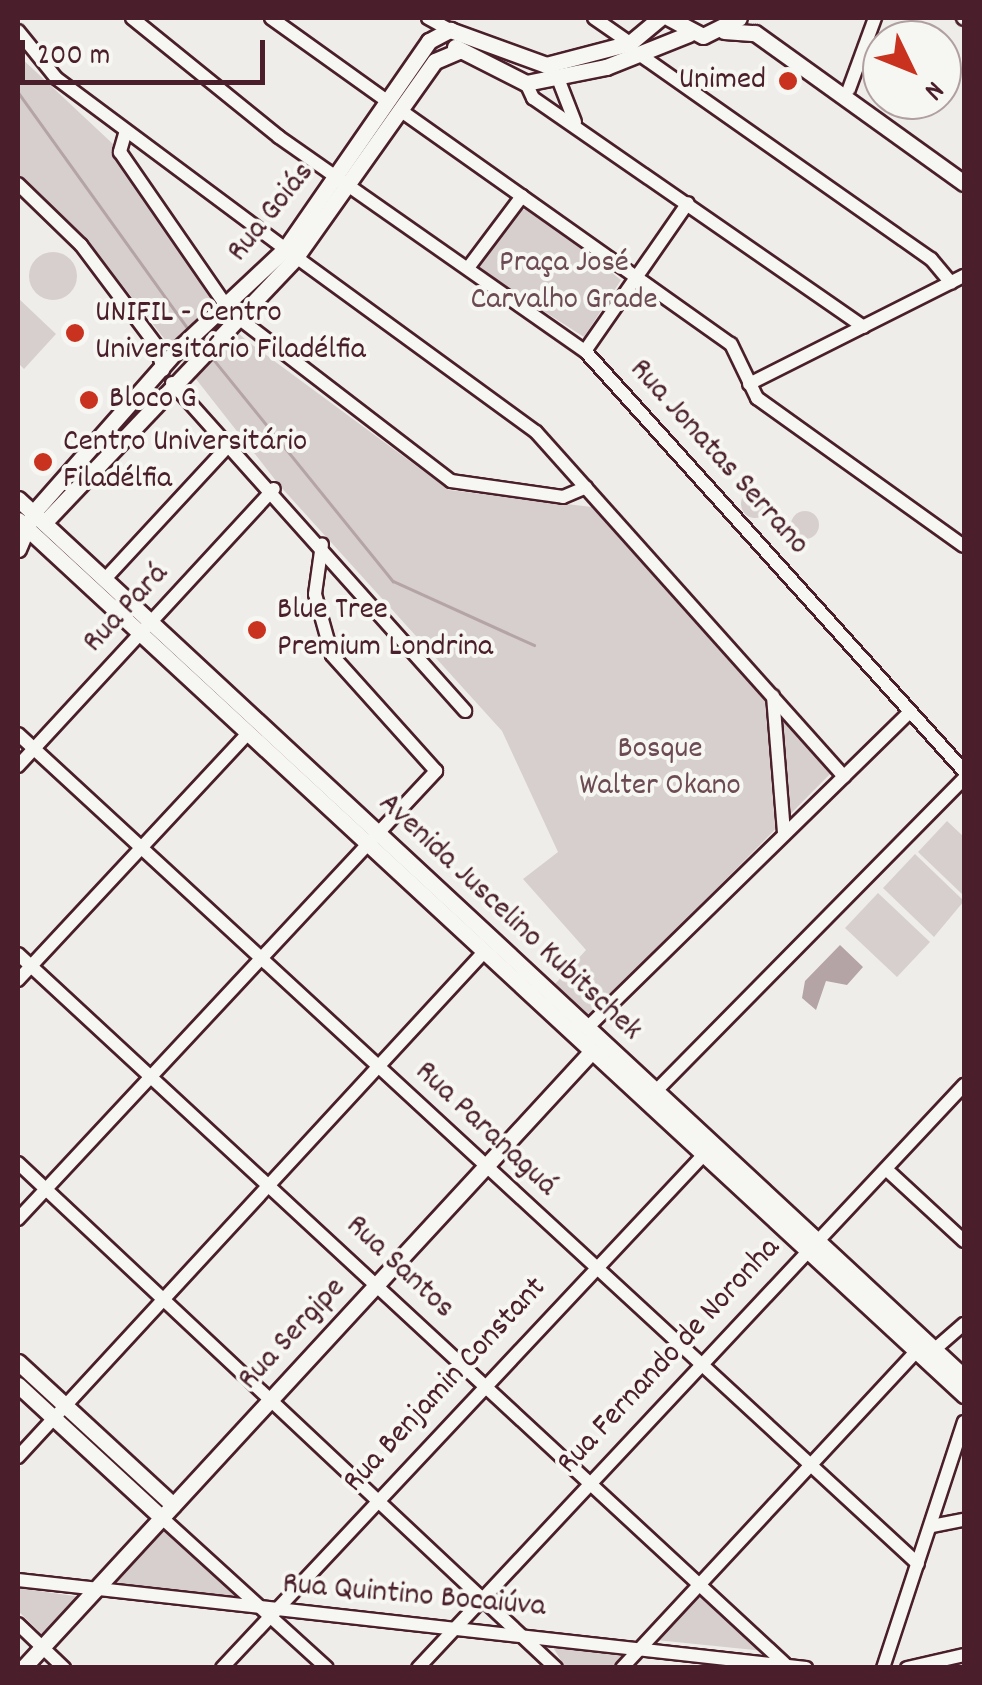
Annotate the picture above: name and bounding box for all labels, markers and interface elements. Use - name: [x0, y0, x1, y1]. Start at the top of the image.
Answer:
- scale bar: [25, 20, 270, 82]
- north arrow: [862, 20, 962, 120]
- text: 200 m: [37, 36, 110, 79]
- place label: Unimed: [679, 62, 766, 100]
- marker: Unimed: [775, 68, 801, 94]
- text: N: [913, 70, 952, 108]
- street label: Rua Goiás: [220, 155, 324, 271]
- park label: Praça José Carvalho Grade: [470, 246, 658, 321]
- place label: UNIFIL - Centro Universitário Filadélfia: [95, 296, 366, 371]
- marker: UNIFIL - Centro Universitário Filadélfia: [64, 322, 86, 344]
- street label: Rua Jonatas Serrano: [620, 352, 816, 564]
- place label: Bloco G: [109, 381, 197, 419]
- marker: Bloco G: [78, 389, 100, 411]
- place label: Centro Universitário Filadélfia: [63, 425, 307, 500]
- marker: Centro Universitário Filadélfia: [32, 451, 54, 473]
- street label: Rua Pará: [76, 556, 178, 662]
- place label: Blue Tree Premium Londrina: [277, 593, 493, 668]
- marker: Blue Tree Premium Londrina: [246, 619, 268, 641]
- park label: Bosque Walter Okano: [579, 732, 741, 807]
- street label: Avenida Juscelino Kubitschek: [369, 786, 649, 1050]
- street label: Rua Paranaguá: [405, 1054, 565, 1206]
- street label: Rua Santos: [336, 1208, 462, 1328]
- street label: Rua Fernando de Noronha: [550, 1231, 790, 1483]
- street label: Rua Benjamin Constant: [336, 1270, 556, 1502]
- street label: Rua Sergipe: [231, 1271, 355, 1399]
- street label: Rua Quintino Bocaiúva: [281, 1566, 547, 1628]

